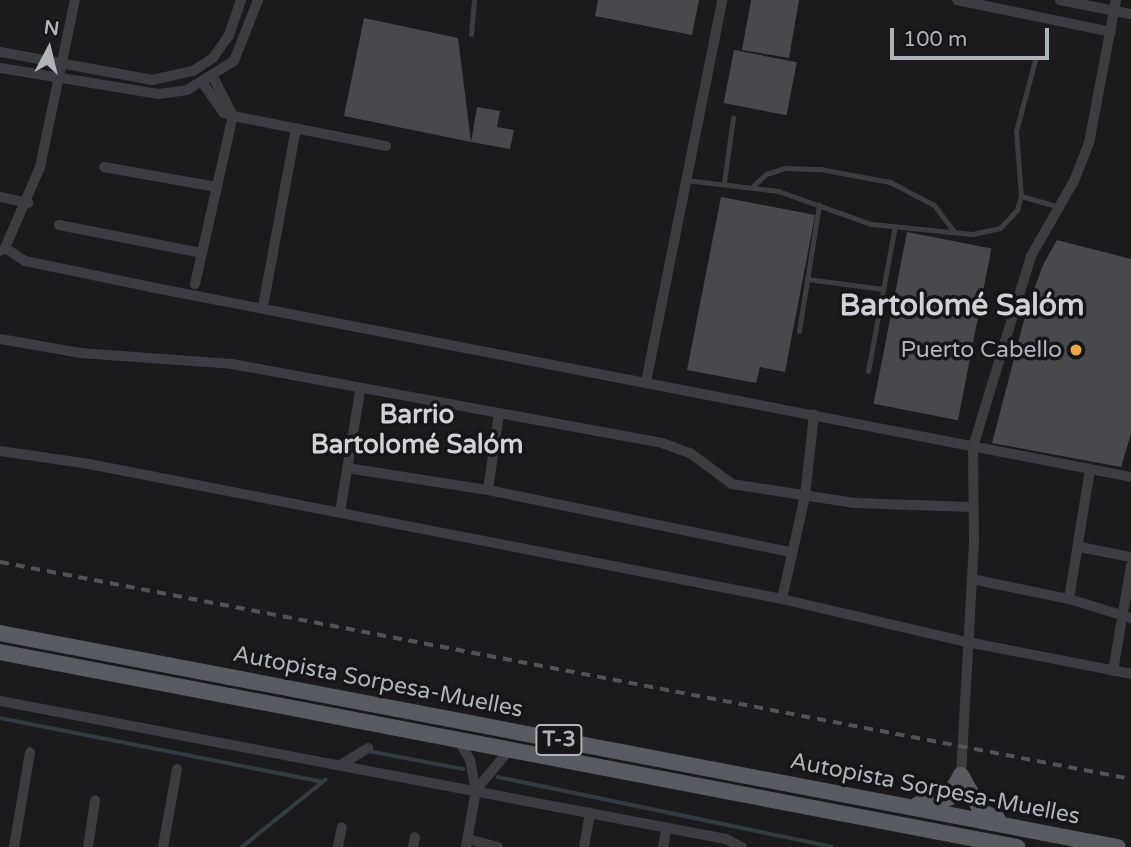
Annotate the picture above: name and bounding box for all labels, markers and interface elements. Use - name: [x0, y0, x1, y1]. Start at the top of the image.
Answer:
- north arrow: [14, 14, 84, 84]
- scale bar: [893, 14, 1052, 58]
- text: N: [43, 16, 60, 40]
- text: 100 m: [903, 27, 967, 52]
- district label: Bartolomé Salóm: [839, 288, 1085, 324]
- place label: Puerto Cabello: [900, 336, 1062, 364]
- marker: Puerto Cabello: [1068, 342, 1084, 358]
- district label: Barrio Bartolomé Salóm: [311, 399, 523, 460]
- street label: Autopista Sorpesa-Muelles: [231, 640, 525, 724]
- road number: T-3: [534, 722, 584, 758]
- street label: Autopista Sorpesa-Muelles: [788, 747, 1082, 831]

